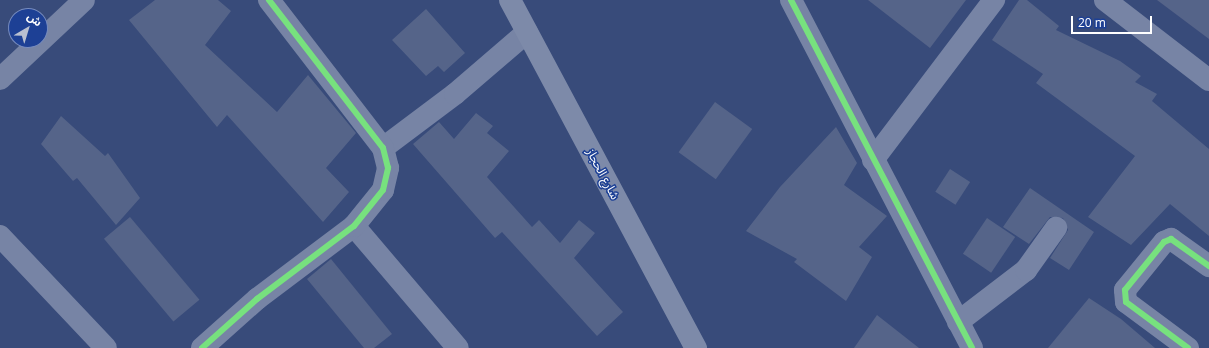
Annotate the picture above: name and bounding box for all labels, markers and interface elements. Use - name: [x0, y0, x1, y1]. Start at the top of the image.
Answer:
- north arrow: [8, 8, 48, 48]
- text: ش: [25, 8, 46, 29]
- scale bar: [1073, 8, 1154, 34]
- text: 20 m: [1078, 14, 1106, 31]
- street label: شارع الحجاز: [584, 146, 622, 202]

